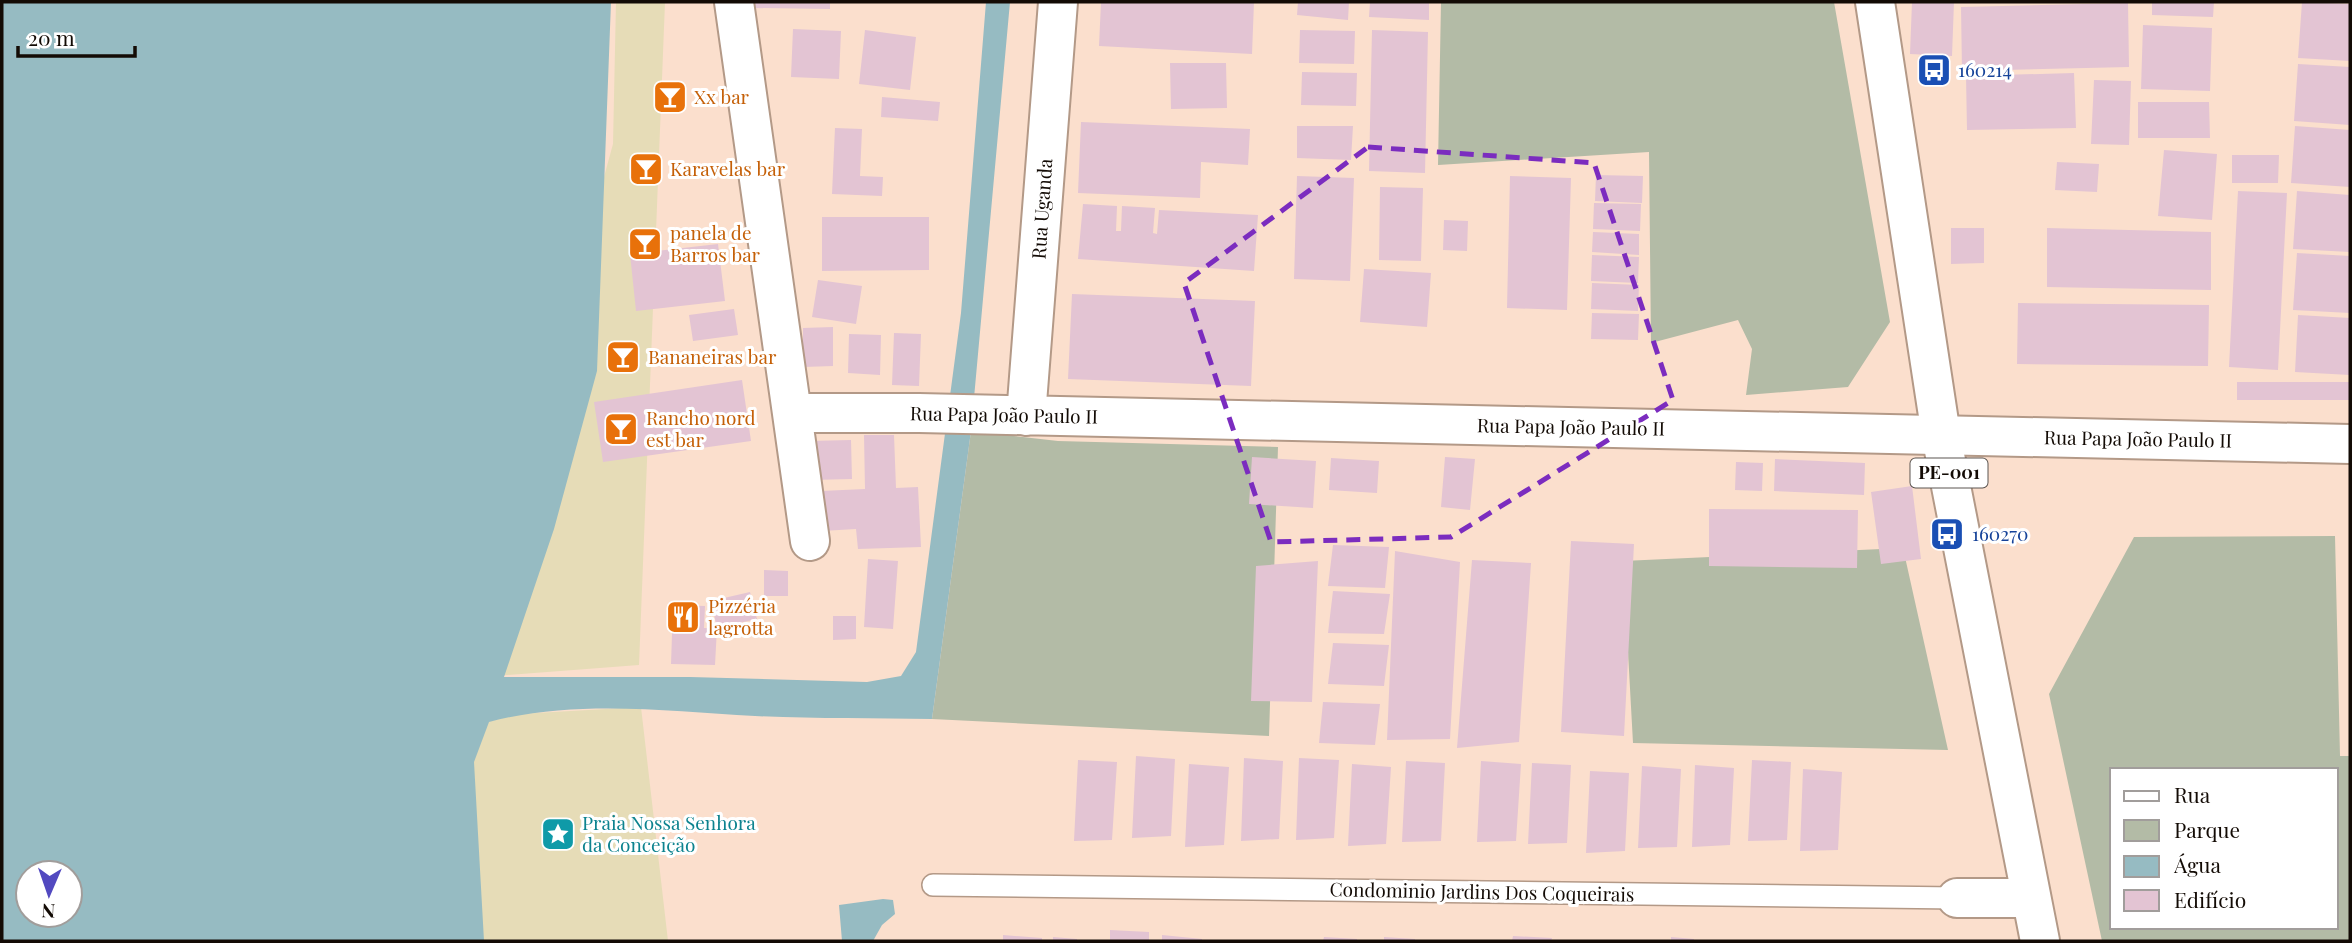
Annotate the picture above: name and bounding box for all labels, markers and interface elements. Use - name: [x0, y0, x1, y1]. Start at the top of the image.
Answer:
- scale bar: [18, 14, 135, 58]
- text: 20 m: [28, 23, 75, 51]
- bus stop icon: 160214: [1915, 51, 1953, 89]
- place label: 160214: [1958, 56, 2012, 82]
- bar icon: Xx bar: [651, 78, 689, 116]
- place label: Xx bar: [694, 83, 750, 109]
- bar icon: Karavelas bar: [627, 150, 665, 188]
- place label: Karavelas bar: [670, 155, 786, 181]
- street label: Rua Uganda: [1025, 157, 1058, 260]
- place label: panela de Barros bar: [670, 219, 761, 267]
- bar icon: panela de Barros bar: [626, 225, 664, 263]
- bar icon: Bananeiras bar: [604, 338, 642, 376]
- place label: Bananeiras bar: [648, 343, 777, 369]
- street label: Rua Papa João Paulo II: [910, 399, 1098, 429]
- place label: Rancho nord est bar: [646, 404, 756, 452]
- bar icon: Rancho nord est bar: [602, 410, 640, 448]
- street label: Rua Papa João Paulo II: [1477, 411, 1665, 441]
- street label: Rua Papa João Paulo II: [2044, 423, 2232, 453]
- road number: PE-001: [1910, 458, 1988, 488]
- bus stop icon: 160270: [1928, 515, 1966, 553]
- place label: 160270: [1972, 520, 2028, 546]
- place label: Pizzéria lagrotta: [708, 592, 776, 640]
- restaurant icon: Pizzéria lagrotta: [664, 598, 702, 636]
- legend: [2110, 768, 2338, 929]
- text: Rua: [2174, 780, 2211, 808]
- place label: Praia Nossa Senhora da Conceição: [582, 809, 756, 857]
- place icon: Praia Nossa Senhora da Conceição: [539, 815, 577, 853]
- text: Parque: [2174, 815, 2240, 843]
- text: Água: [2173, 850, 2222, 878]
- north arrow: [14, 859, 84, 929]
- street label: Condominio Jardins Dos Coqueirais: [1329, 875, 1635, 907]
- text: Edifício: [2174, 885, 2246, 913]
- text: N: [41, 899, 56, 925]

